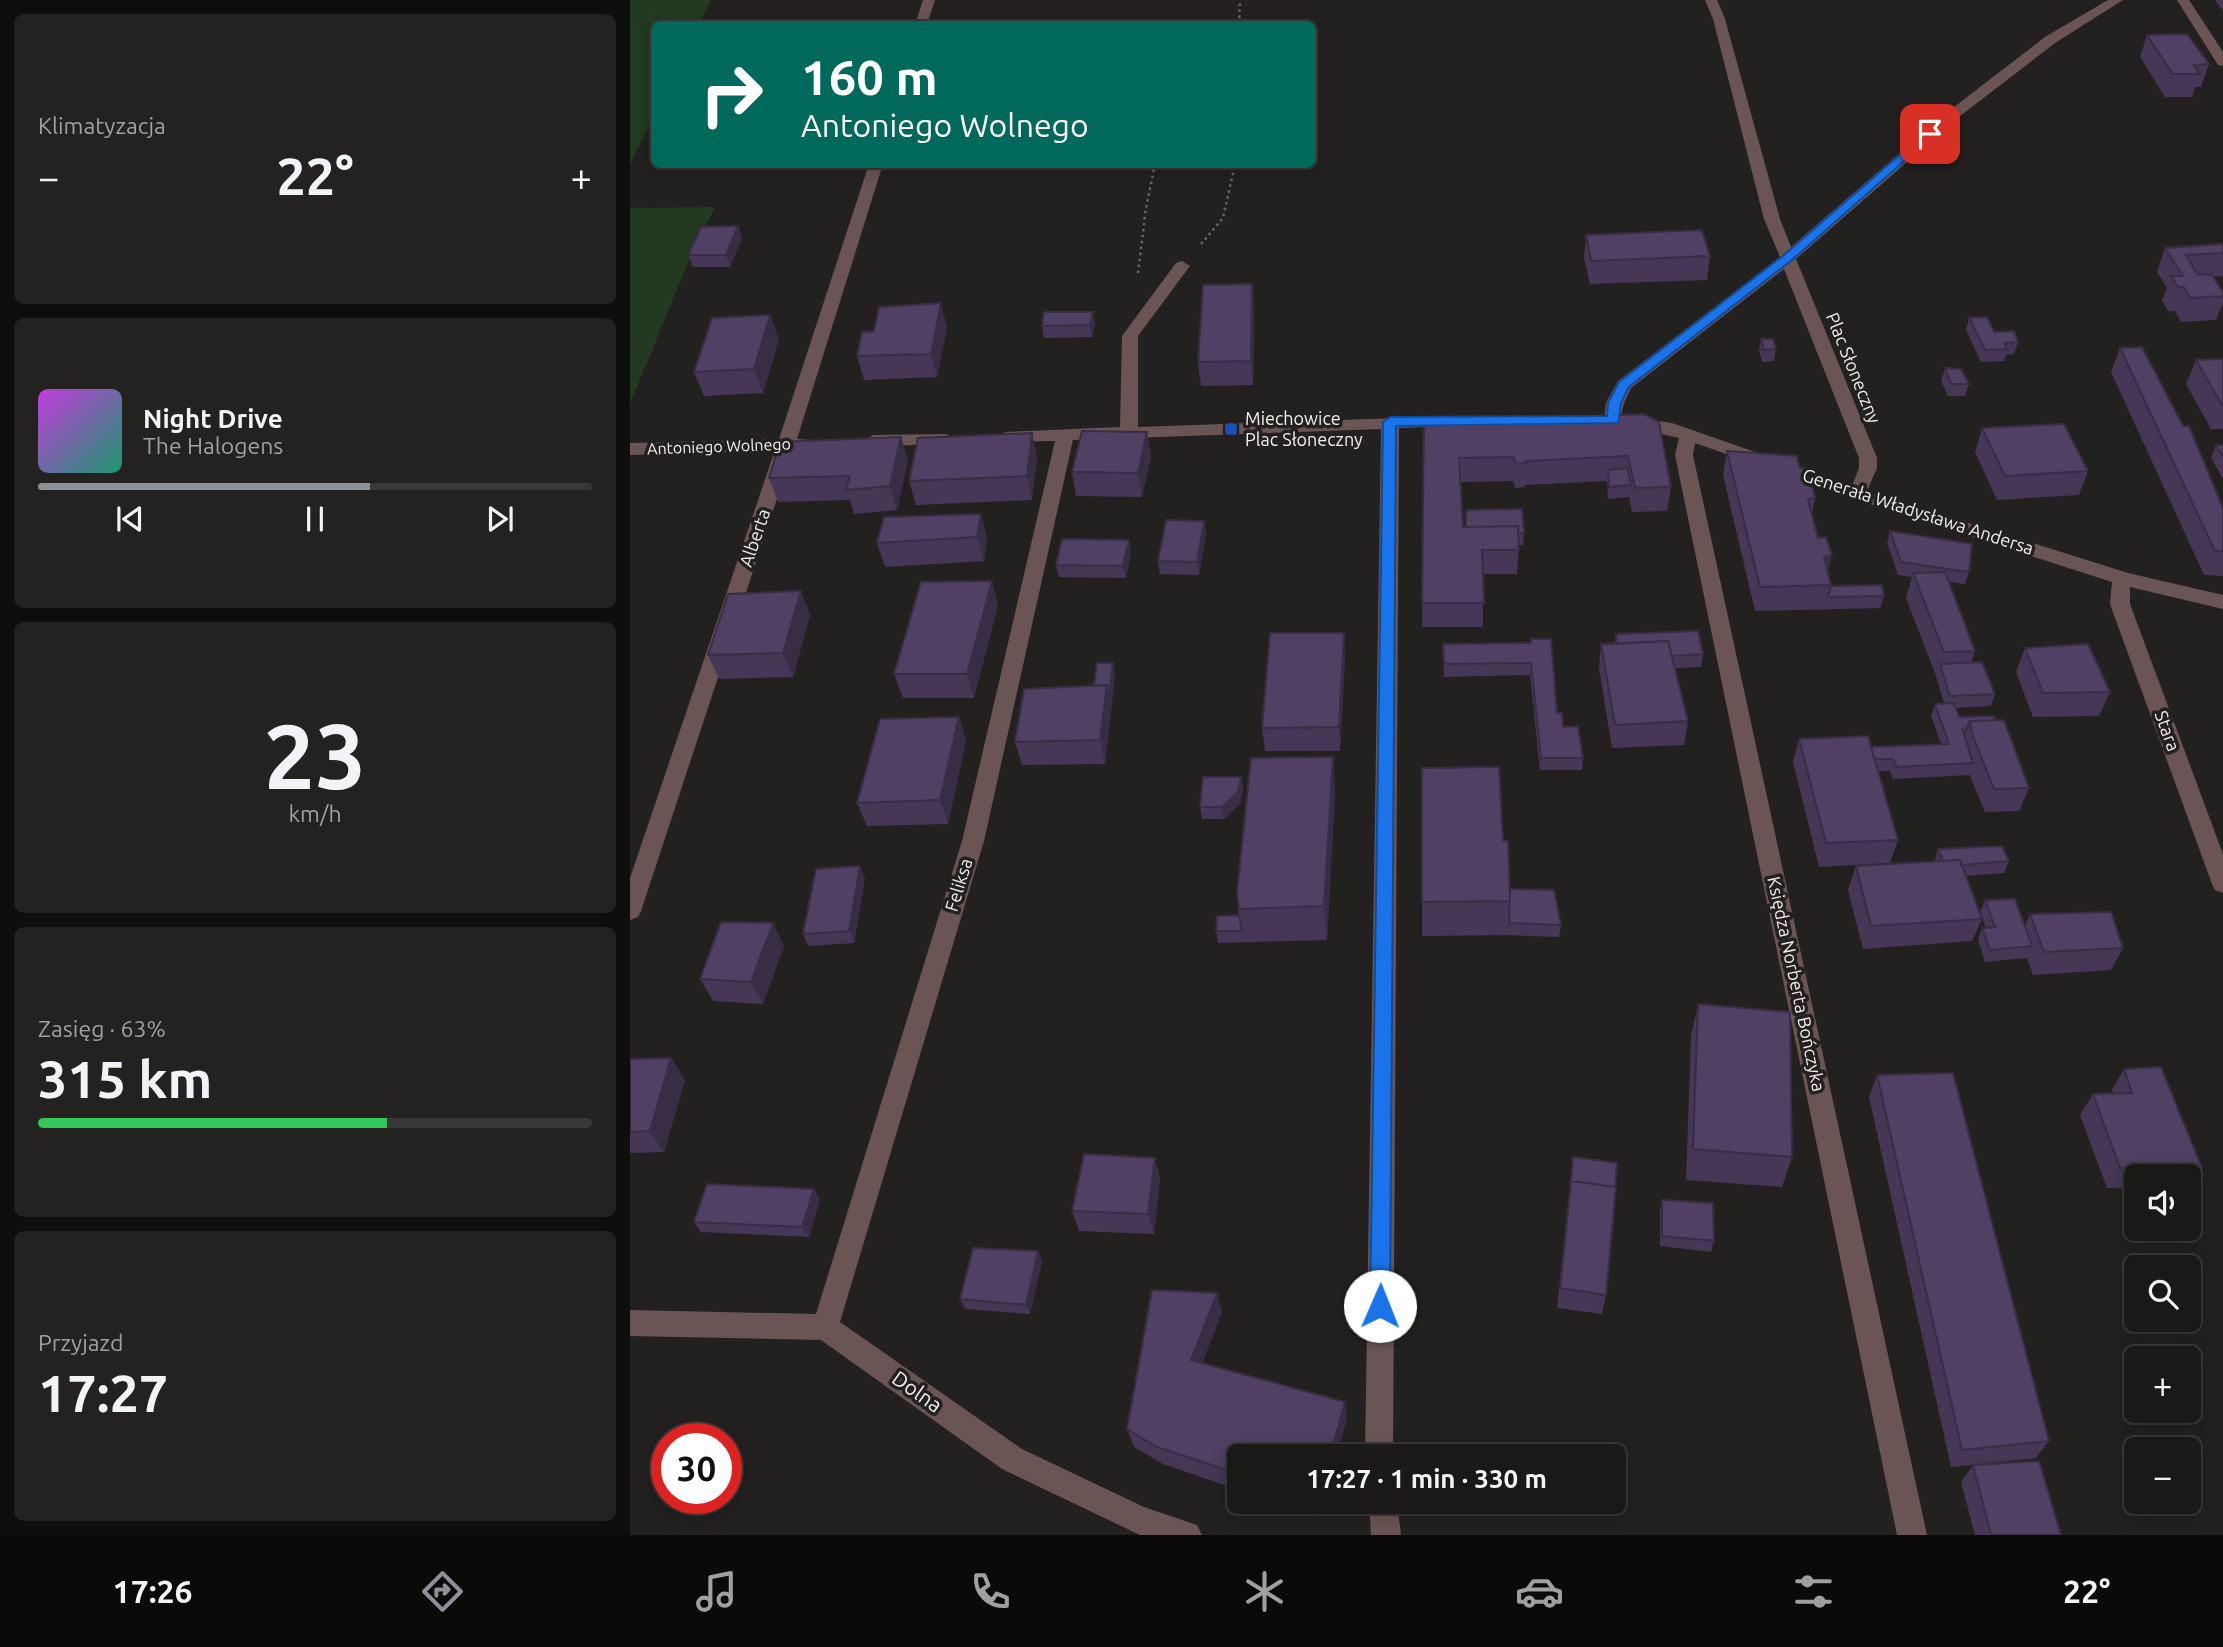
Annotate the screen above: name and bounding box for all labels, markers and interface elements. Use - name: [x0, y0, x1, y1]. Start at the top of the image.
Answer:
- icon: right: [686, 49, 777, 140]
- text: 160 m: [801, 49, 938, 104]
- pin: [1900, 104, 1960, 164]
- text: Antoniego Wolnego: [801, 107, 1089, 143]
- text: Klimatyzacja: [38, 113, 166, 138]
- icon: arrive: [1911, 115, 1949, 153]
- text: 22°: [276, 147, 354, 205]
- text: −: [38, 156, 59, 198]
- text: +: [571, 156, 592, 198]
- street label: Plac Słoneczny: [1823, 309, 1885, 426]
- text: Night Drive: [143, 404, 283, 433]
- place label: Miechowice Plac Słoneczny: [1245, 408, 1363, 449]
- marker: Miechowice Plac Słoneczny: [1223, 421, 1239, 437]
- text: The Halogens: [143, 433, 283, 458]
- street label: Antoniego Wolnego: [647, 434, 791, 458]
- street label: Generała Władysława Andersa: [1800, 464, 2036, 558]
- icon: previous: [111, 500, 149, 538]
- icon: pause: [296, 500, 334, 538]
- icon: next: [481, 500, 519, 538]
- street label: Alberta: [735, 506, 773, 569]
- text: 23: [264, 704, 366, 806]
- street label: Stara: [2151, 708, 2184, 754]
- text: km/h: [288, 801, 342, 826]
- street label: Feliksa: [940, 856, 976, 914]
- street label: Księdza Norberta Bończyka: [1764, 874, 1830, 1093]
- text: Zasięg · 63%: [38, 1016, 166, 1041]
- text: 315 km: [38, 1050, 212, 1108]
- map controls: [2124, 1164, 2201, 1514]
- button: sound: [2124, 1164, 2201, 1241]
- button: search: [2124, 1255, 2201, 1332]
- position arrow: [1343, 1269, 1417, 1343]
- text: Przyjazd: [38, 1330, 123, 1355]
- button: +: [2124, 1346, 2201, 1423]
- text: 17:27: [38, 1364, 168, 1422]
- street label: Dolna: [888, 1365, 947, 1417]
- speed limit sign: 30: [651, 1423, 742, 1514]
- button: −: [2124, 1437, 2201, 1514]
- text: 17:27 · 1 min · 330 m: [1306, 1464, 1547, 1493]
- icon: directions: [418, 1567, 467, 1616]
- icon: music: [692, 1567, 741, 1616]
- icon: phone: [966, 1567, 1015, 1616]
- icon: climate: [1240, 1567, 1289, 1616]
- icon: car: [1515, 1567, 1564, 1616]
- icon: filters: [1789, 1567, 1838, 1616]
- text: 17:26: [113, 1573, 193, 1609]
- text: 22°: [2063, 1573, 2110, 1609]

